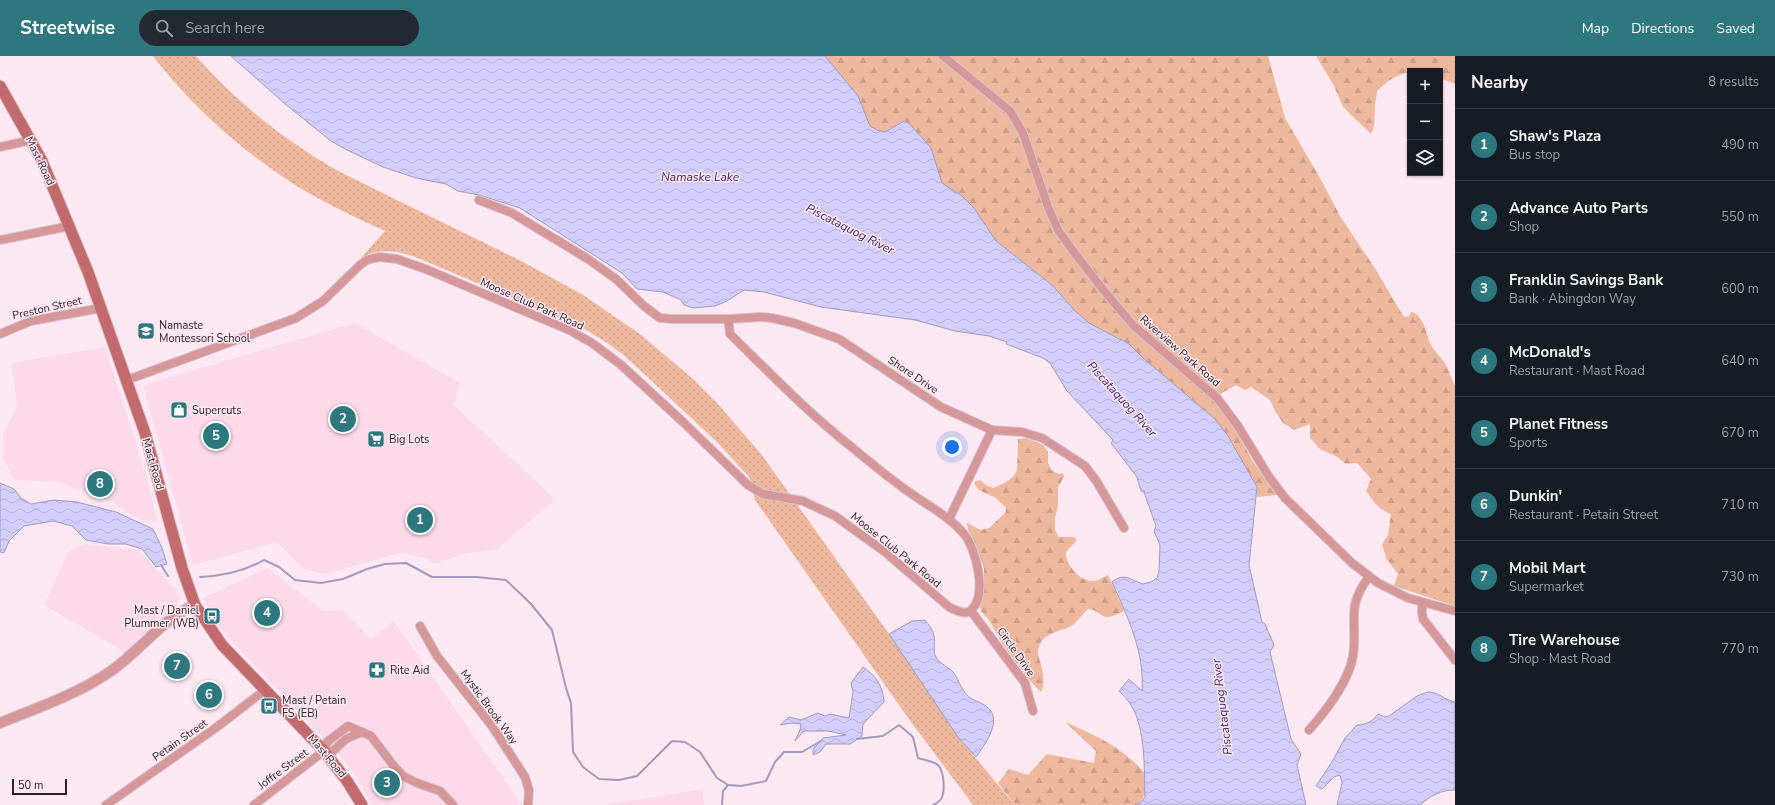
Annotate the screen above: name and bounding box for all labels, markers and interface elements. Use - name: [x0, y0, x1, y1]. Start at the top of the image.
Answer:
- search box: [139, 10, 419, 46]
- text: Streetwise: [20, 15, 115, 41]
- icon: search: [153, 17, 175, 39]
- text: Search here: [185, 18, 265, 38]
- text: Map: [1582, 19, 1609, 38]
- text: Directions: [1631, 19, 1694, 38]
- text: Saved: [1716, 19, 1755, 38]
- map controls: [1407, 68, 1443, 176]
- button: +: [1407, 68, 1443, 104]
- text: Nearby: [1471, 71, 1528, 94]
- text: 8 results: [1708, 73, 1759, 91]
- button: −: [1407, 104, 1443, 140]
- text: Shaw's Plaza: [1509, 126, 1601, 146]
- street label: Mast Road: [22, 134, 58, 188]
- text: 1: [1480, 136, 1488, 154]
- text: 490 m: [1721, 136, 1759, 154]
- button: layers: [1407, 140, 1443, 176]
- text: Bus stop: [1509, 146, 1560, 164]
- water label: Namaske Lake: [661, 169, 740, 185]
- text: Advance Auto Parts: [1509, 198, 1648, 218]
- water label: Piscataquog River: [803, 200, 897, 258]
- text: 2: [1480, 208, 1488, 226]
- text: 550 m: [1721, 208, 1759, 226]
- text: Shop: [1509, 218, 1539, 236]
- text: Franklin Savings Bank: [1509, 270, 1663, 290]
- street label: Moose Club Park Road: [478, 274, 586, 334]
- text: 3: [1480, 280, 1488, 298]
- text: 600 m: [1721, 280, 1759, 298]
- text: Bank · Abingdon Way: [1509, 290, 1636, 308]
- street label: Preston Street: [11, 293, 83, 323]
- street label: Riverview Park Road: [1137, 312, 1223, 390]
- place label: Namaste Montessori School: [159, 318, 251, 346]
- school or university icon: Namaste Montessori School: [136, 321, 156, 341]
- text: McDonald's: [1509, 342, 1591, 362]
- text: 4: [1480, 352, 1488, 370]
- text: 640 m: [1721, 352, 1759, 370]
- street label: Shore Drive: [885, 353, 941, 397]
- water label: Piscataquog River: [1084, 358, 1161, 441]
- text: Restaurant · Mast Road: [1509, 362, 1645, 380]
- shop icon: Supercuts: [169, 400, 189, 420]
- place label: Supercuts: [192, 403, 241, 418]
- pin: 2: [330, 404, 356, 434]
- text: Planet Fitness: [1509, 414, 1608, 434]
- pin: 5: [203, 421, 229, 451]
- text: 5: [1480, 424, 1488, 442]
- text: 670 m: [1721, 424, 1759, 442]
- supermarket icon: Big Lots: [366, 429, 386, 449]
- place label: Big Lots: [389, 432, 429, 447]
- text: Sports: [1509, 434, 1548, 452]
- street label: Mast Road: [139, 437, 167, 491]
- your location: [942, 437, 962, 457]
- pin: 8: [87, 469, 113, 499]
- text: Dunkin': [1509, 486, 1562, 506]
- text: 6: [1480, 496, 1488, 514]
- text: 710 m: [1721, 496, 1759, 514]
- pin: 1: [407, 505, 433, 535]
- text: Restaurant · Petain Street: [1509, 506, 1658, 524]
- street label: Moose Club Park Road: [848, 509, 944, 591]
- text: Mobil Mart: [1509, 558, 1586, 578]
- text: 7: [1480, 568, 1488, 586]
- text: 730 m: [1721, 568, 1759, 586]
- text: Supermarket: [1509, 578, 1584, 596]
- pin: 4: [254, 598, 280, 628]
- place label: Mast / Daniel Plummer (WB): [124, 603, 200, 631]
- bus stop icon: Mast / Daniel Plummer (WB): [202, 606, 222, 626]
- street label: Circle Drive: [994, 624, 1039, 680]
- text: Tire Warehouse: [1509, 630, 1620, 650]
- text: 8: [1480, 640, 1488, 658]
- text: 770 m: [1721, 640, 1759, 658]
- text: Shop · Mast Road: [1509, 650, 1611, 668]
- pin: 7: [164, 651, 190, 681]
- water label: Piscataquog River: [1208, 657, 1236, 756]
- pharmacy icon: Rite Aid: [367, 660, 387, 680]
- place label: Rite Aid: [390, 663, 429, 678]
- street label: Mystic Brook Way: [457, 666, 522, 748]
- pin: 6: [196, 680, 222, 710]
- place label: Mast / Petain FS (EB): [282, 693, 346, 721]
- bus stop icon: Mast / Petain FS (EB): [259, 696, 279, 716]
- street label: Petain Street: [150, 715, 211, 764]
- street label: Mast Road: [304, 731, 350, 781]
- street label: Joffre Street: [254, 745, 311, 793]
- pin: 3: [374, 768, 400, 798]
- scale bar: [12, 777, 67, 796]
- text: 50 m: [18, 778, 43, 793]

